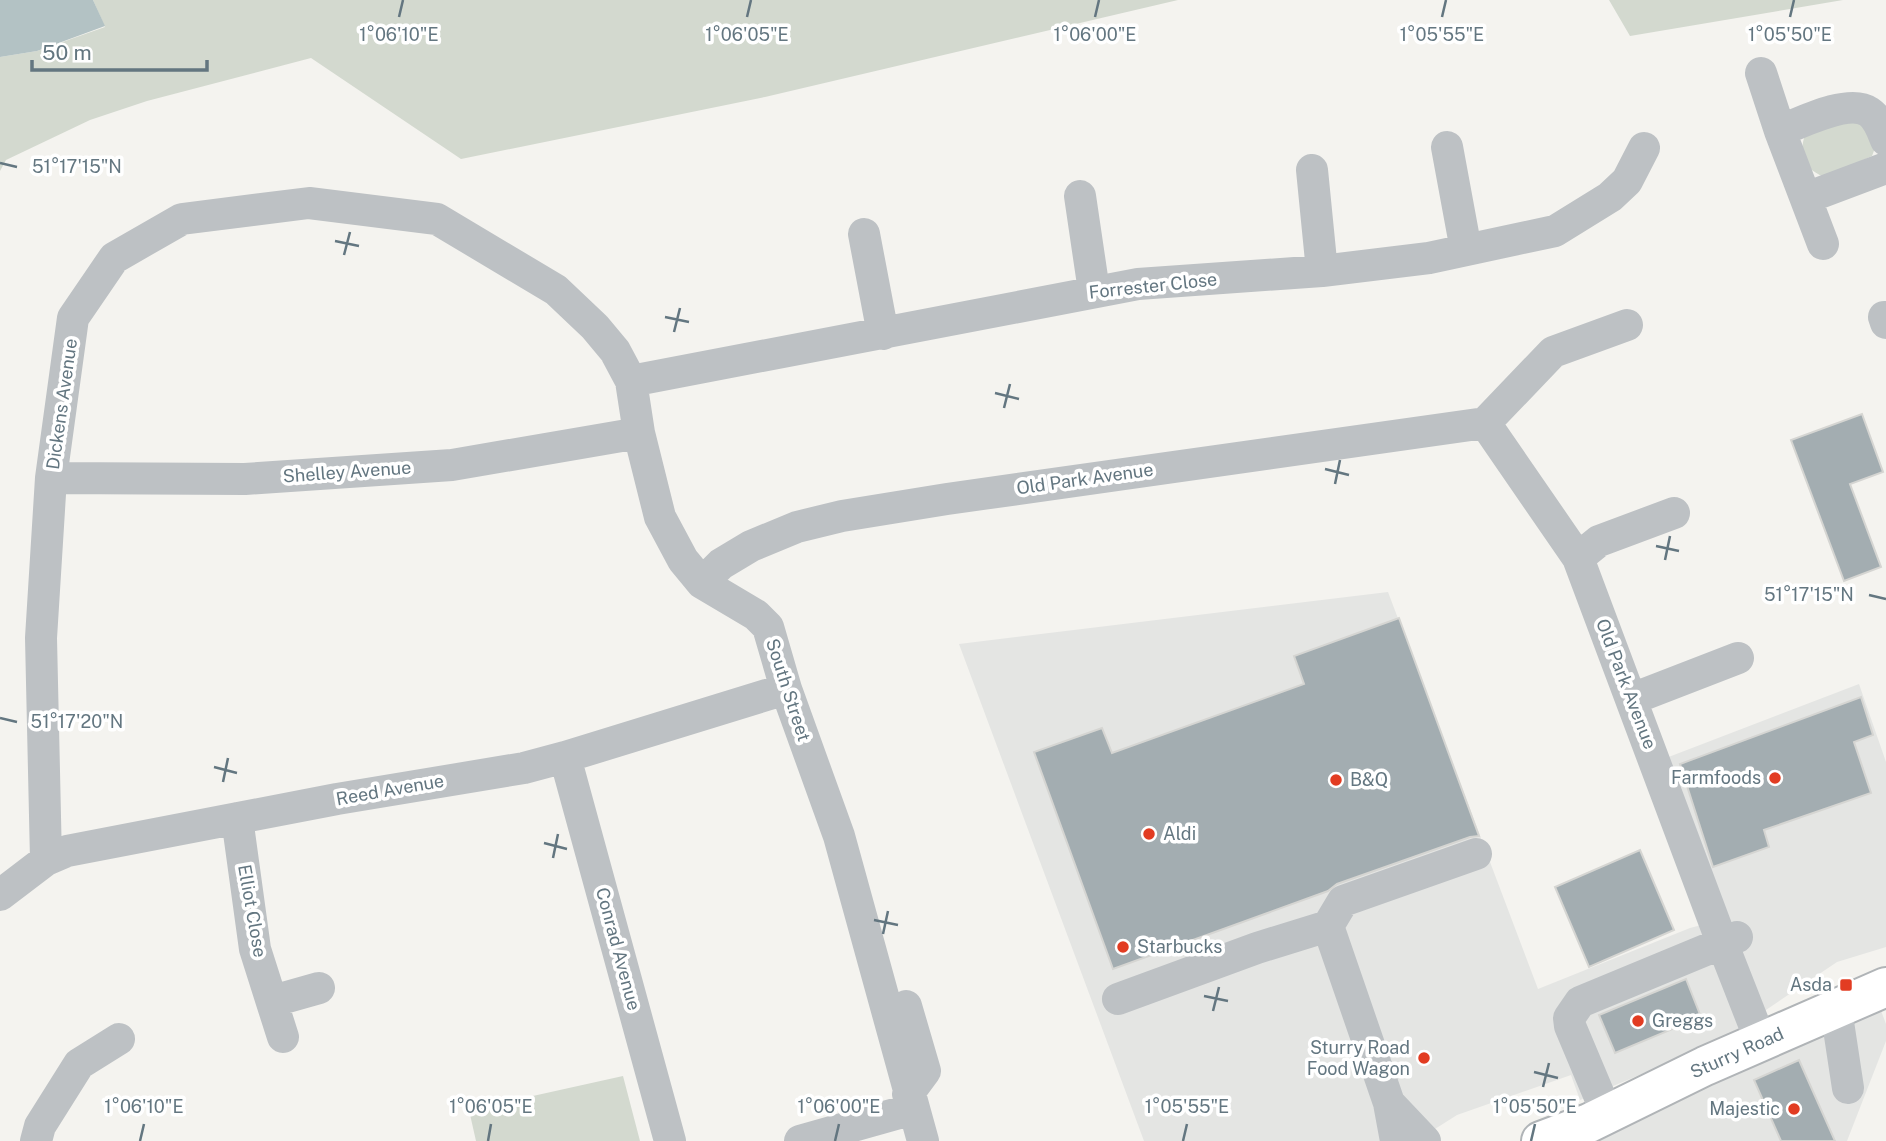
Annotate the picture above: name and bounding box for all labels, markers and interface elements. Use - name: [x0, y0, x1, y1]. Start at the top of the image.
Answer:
- text: 1°06'10"E: [359, 24, 439, 45]
- text: 1°06'05"E: [705, 24, 789, 45]
- text: 1°06'00"E: [1054, 24, 1136, 45]
- text: 1°05'55"E: [1400, 24, 1484, 45]
- text: 1°05'50"E: [1748, 24, 1832, 45]
- scale bar: [32, 28, 206, 72]
- text: 50 m: [42, 40, 92, 65]
- text: 51°17'15"N: [32, 156, 122, 177]
- street label: Forrester Close: [1088, 268, 1218, 303]
- street label: Dickens Avenue: [42, 337, 81, 471]
- street label: Shelley Avenue: [282, 457, 412, 486]
- street label: Old Park Avenue: [1015, 459, 1155, 498]
- text: 51°17'15"N: [1764, 584, 1854, 605]
- street label: Old Park Avenue: [1592, 616, 1661, 752]
- street label: South Street: [762, 636, 815, 744]
- text: 51°17'20"N: [31, 711, 123, 732]
- place label: Farmfoods: [1671, 767, 1761, 788]
- place label: B&Q: [1350, 769, 1388, 790]
- street label: Reed Avenue: [334, 770, 446, 809]
- marker: Farmfoods: [1767, 770, 1783, 786]
- marker: B&Q: [1328, 772, 1344, 788]
- place label: Aldi: [1163, 823, 1196, 844]
- marker: Aldi: [1141, 826, 1157, 842]
- street label: Elliot Close: [234, 863, 271, 959]
- street label: Conrad Avenue: [592, 885, 645, 1013]
- place label: Starbucks: [1137, 936, 1222, 957]
- marker: Starbucks: [1115, 939, 1131, 955]
- place label: Asda: [1790, 974, 1832, 995]
- marker: Asda: [1838, 977, 1854, 993]
- place label: Greggs: [1652, 1010, 1713, 1031]
- marker: Greggs: [1630, 1013, 1646, 1029]
- street label: Sturry Road: [1687, 1023, 1787, 1082]
- place label: Sturry Road Food Wagon: [1307, 1037, 1410, 1079]
- marker: Sturry Road Food Wagon: [1416, 1050, 1432, 1066]
- text: 1°06'10"E: [104, 1096, 184, 1117]
- text: 1°06'05"E: [449, 1096, 533, 1117]
- text: 1°06'00"E: [798, 1096, 880, 1117]
- text: 1°05'55"E: [1145, 1096, 1229, 1117]
- text: 1°05'50"E: [1493, 1096, 1577, 1117]
- place label: Majestic: [1709, 1098, 1780, 1119]
- marker: Majestic: [1786, 1101, 1802, 1117]

